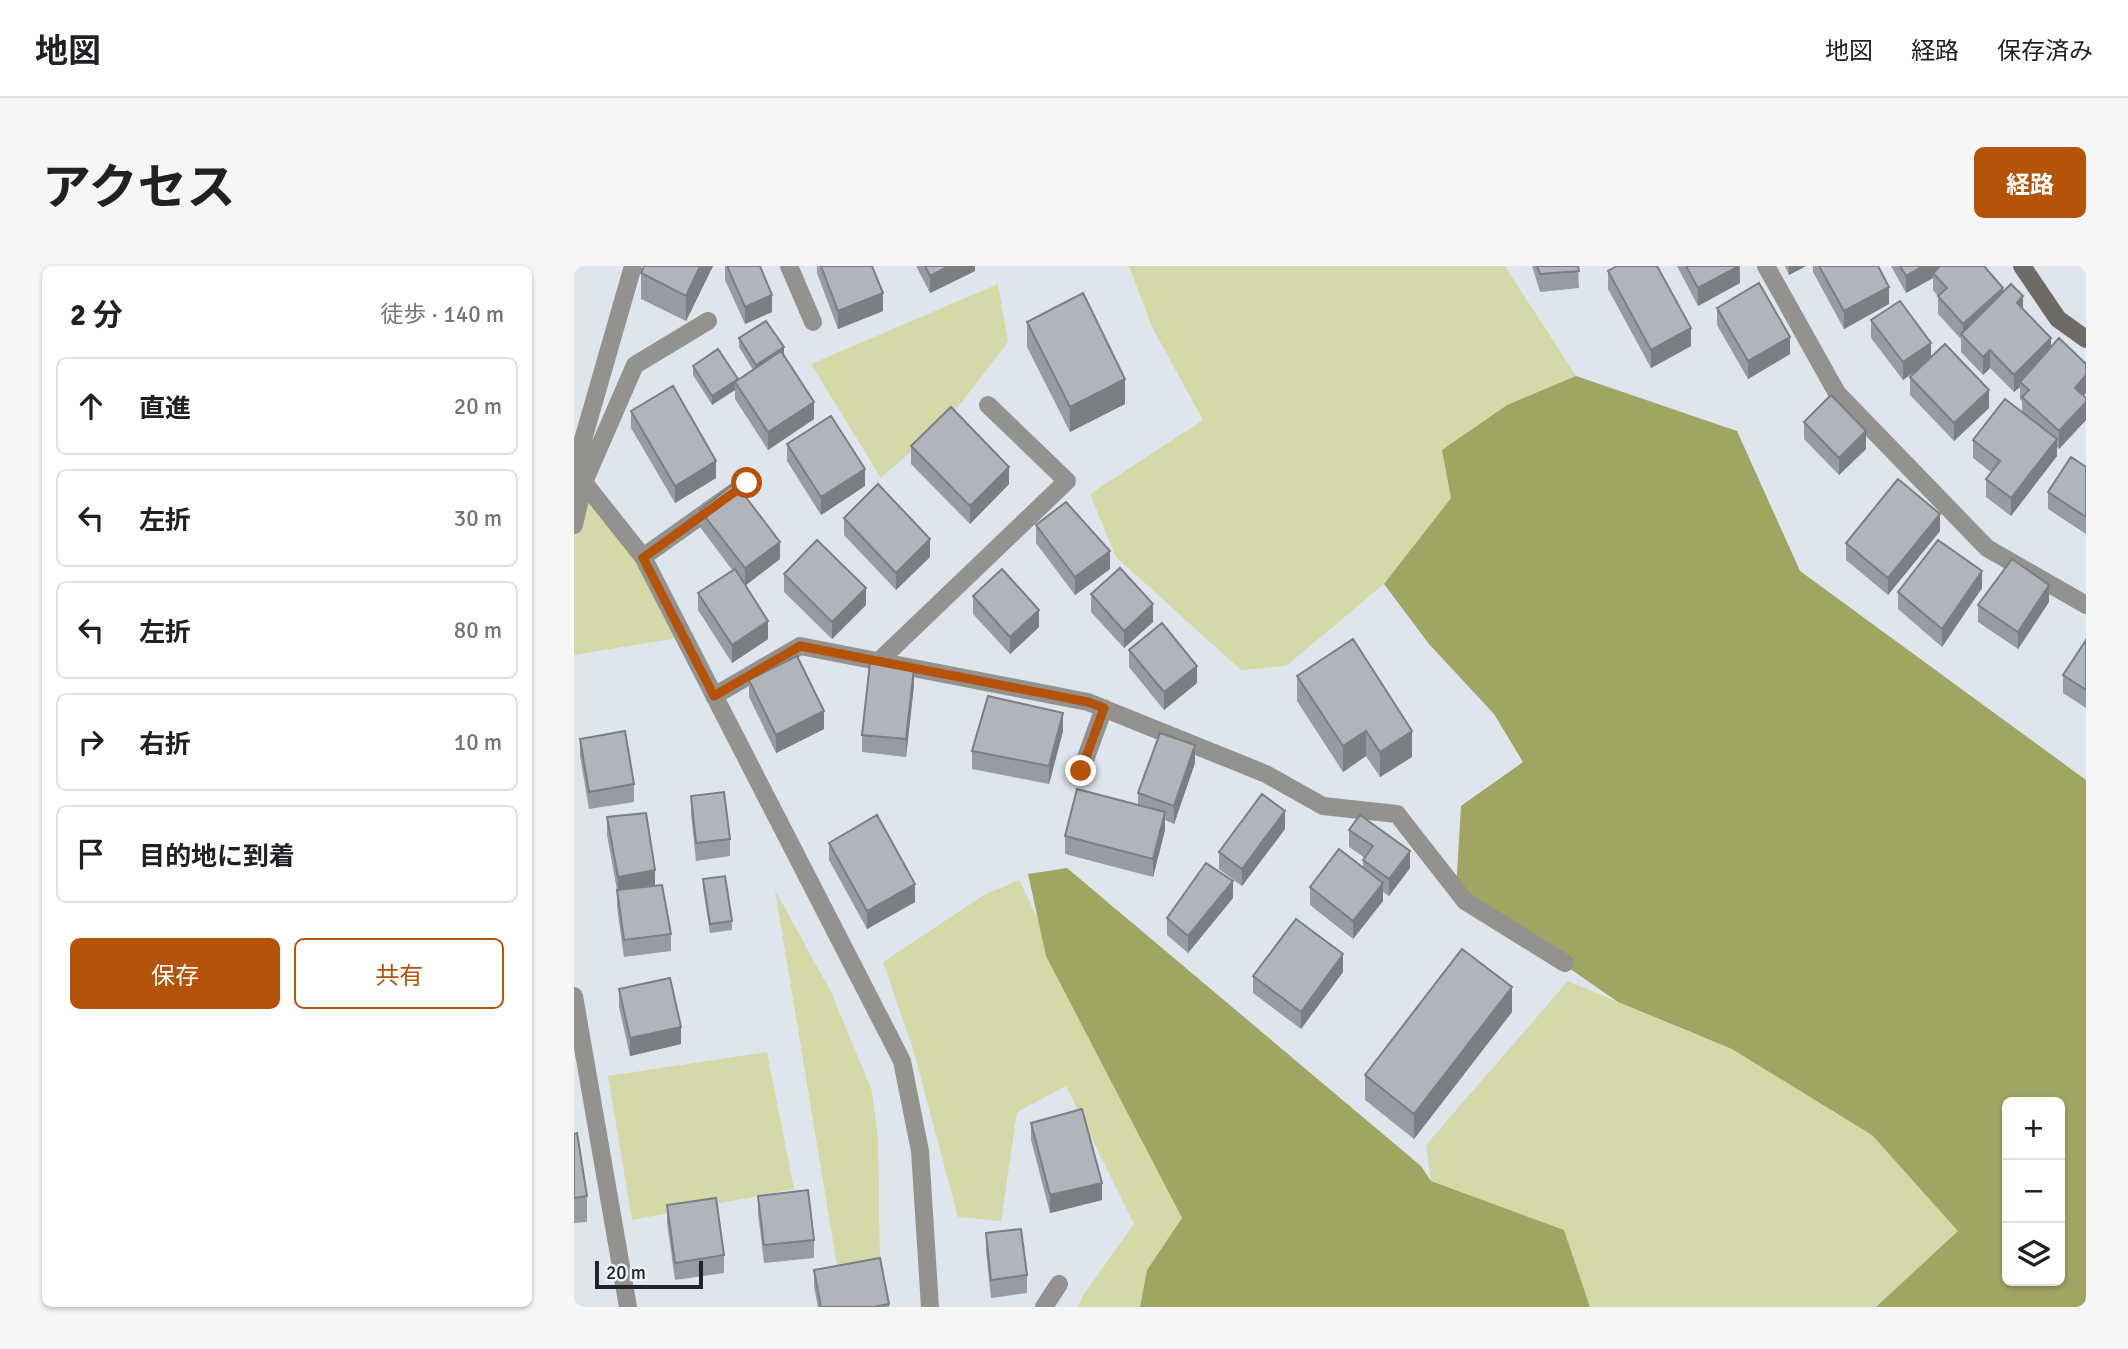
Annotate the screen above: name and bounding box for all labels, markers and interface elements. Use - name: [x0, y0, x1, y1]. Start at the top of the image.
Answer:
- text: 地図: [35, 31, 101, 72]
- text: 地図: [1825, 36, 1873, 66]
- text: 経路: [1911, 36, 1959, 66]
- text: 保存済み: [1997, 36, 2093, 66]
- button: 経路: [1974, 147, 2086, 218]
- text: アクセス: [42, 158, 236, 218]
- text: 2 分: [70, 297, 123, 334]
- text: 徒歩 · 140 m: [380, 300, 504, 329]
- icon: ahead: [72, 387, 110, 425]
- text: 20 m: [454, 392, 502, 421]
- text: 直進: [139, 393, 191, 425]
- route start: [731, 467, 762, 498]
- icon: left: [72, 499, 110, 537]
- text: 30 m: [454, 504, 502, 533]
- text: 左折: [139, 505, 191, 537]
- icon: left: [72, 611, 110, 649]
- text: 80 m: [454, 616, 502, 645]
- text: 左折: [139, 617, 191, 649]
- icon: right: [72, 723, 110, 761]
- text: 10 m: [454, 728, 502, 757]
- text: 右折: [139, 729, 191, 761]
- route end: [1065, 755, 1096, 786]
- icon: arrive: [72, 835, 110, 873]
- text: 目的地に到着: [139, 841, 295, 873]
- button: 保存: [70, 938, 280, 1009]
- button: 共有: [294, 938, 504, 1009]
- map controls: [2002, 1097, 2065, 1286]
- button: +: [2002, 1097, 2065, 1160]
- button: −: [2002, 1160, 2065, 1223]
- button: layers: [2002, 1223, 2065, 1286]
- scale bar: [595, 1258, 704, 1290]
- text: 20 m: [606, 1261, 646, 1285]

